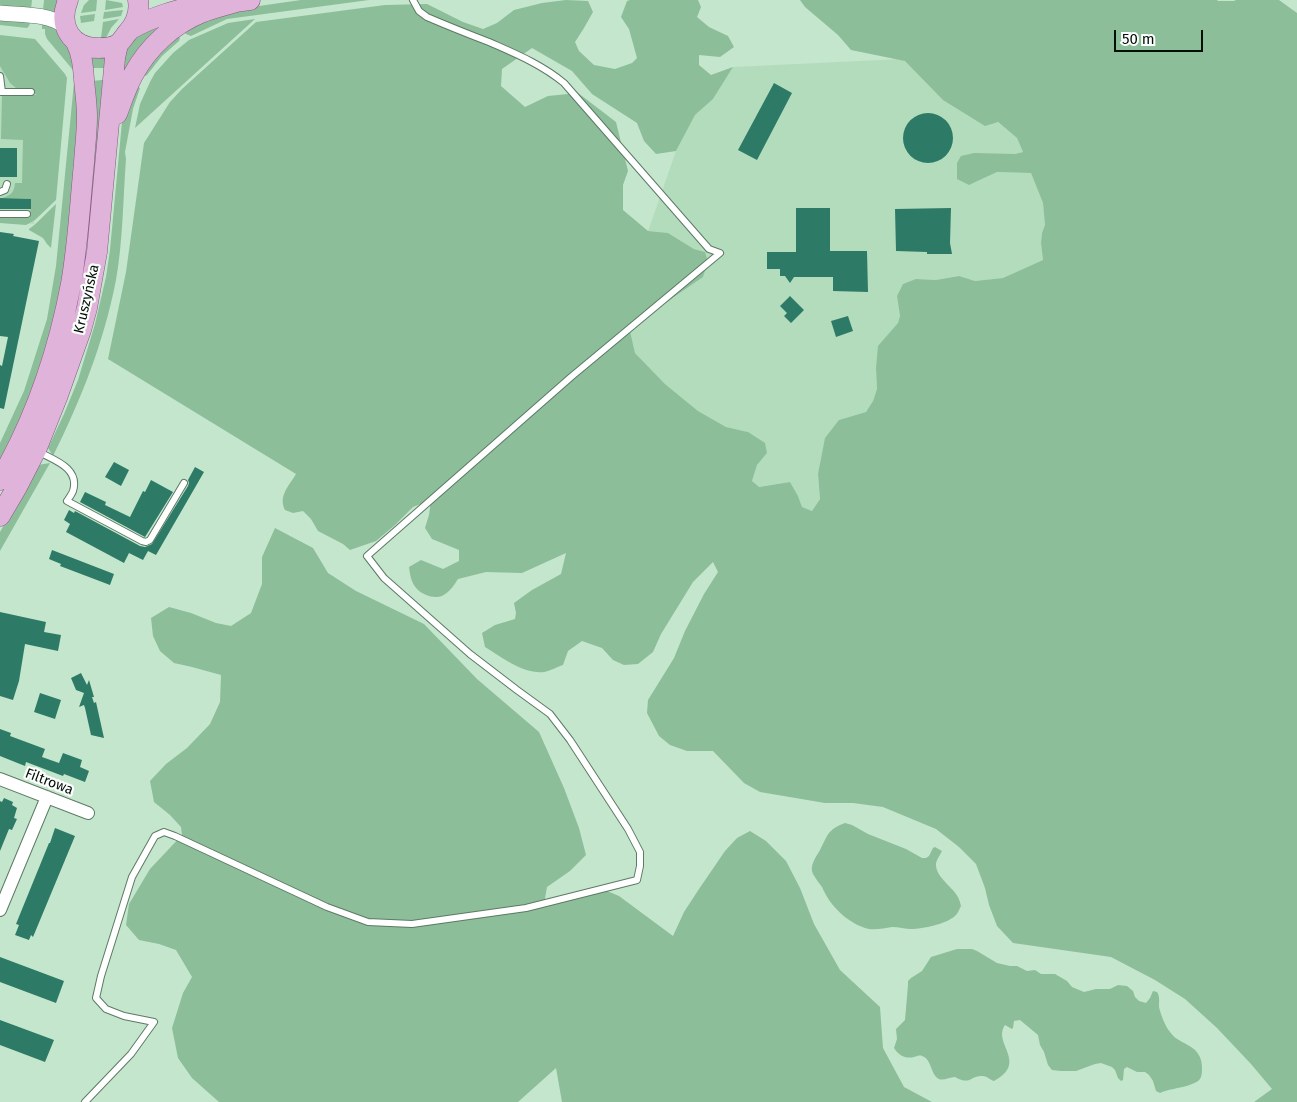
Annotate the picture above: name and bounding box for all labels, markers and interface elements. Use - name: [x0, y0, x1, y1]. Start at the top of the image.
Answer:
- scale bar: [1117, 20, 1206, 52]
- text: 50 m: [1122, 30, 1155, 48]
- street label: Kruszyńska: [71, 263, 103, 335]
- street label: Filtrowa: [23, 765, 75, 799]

